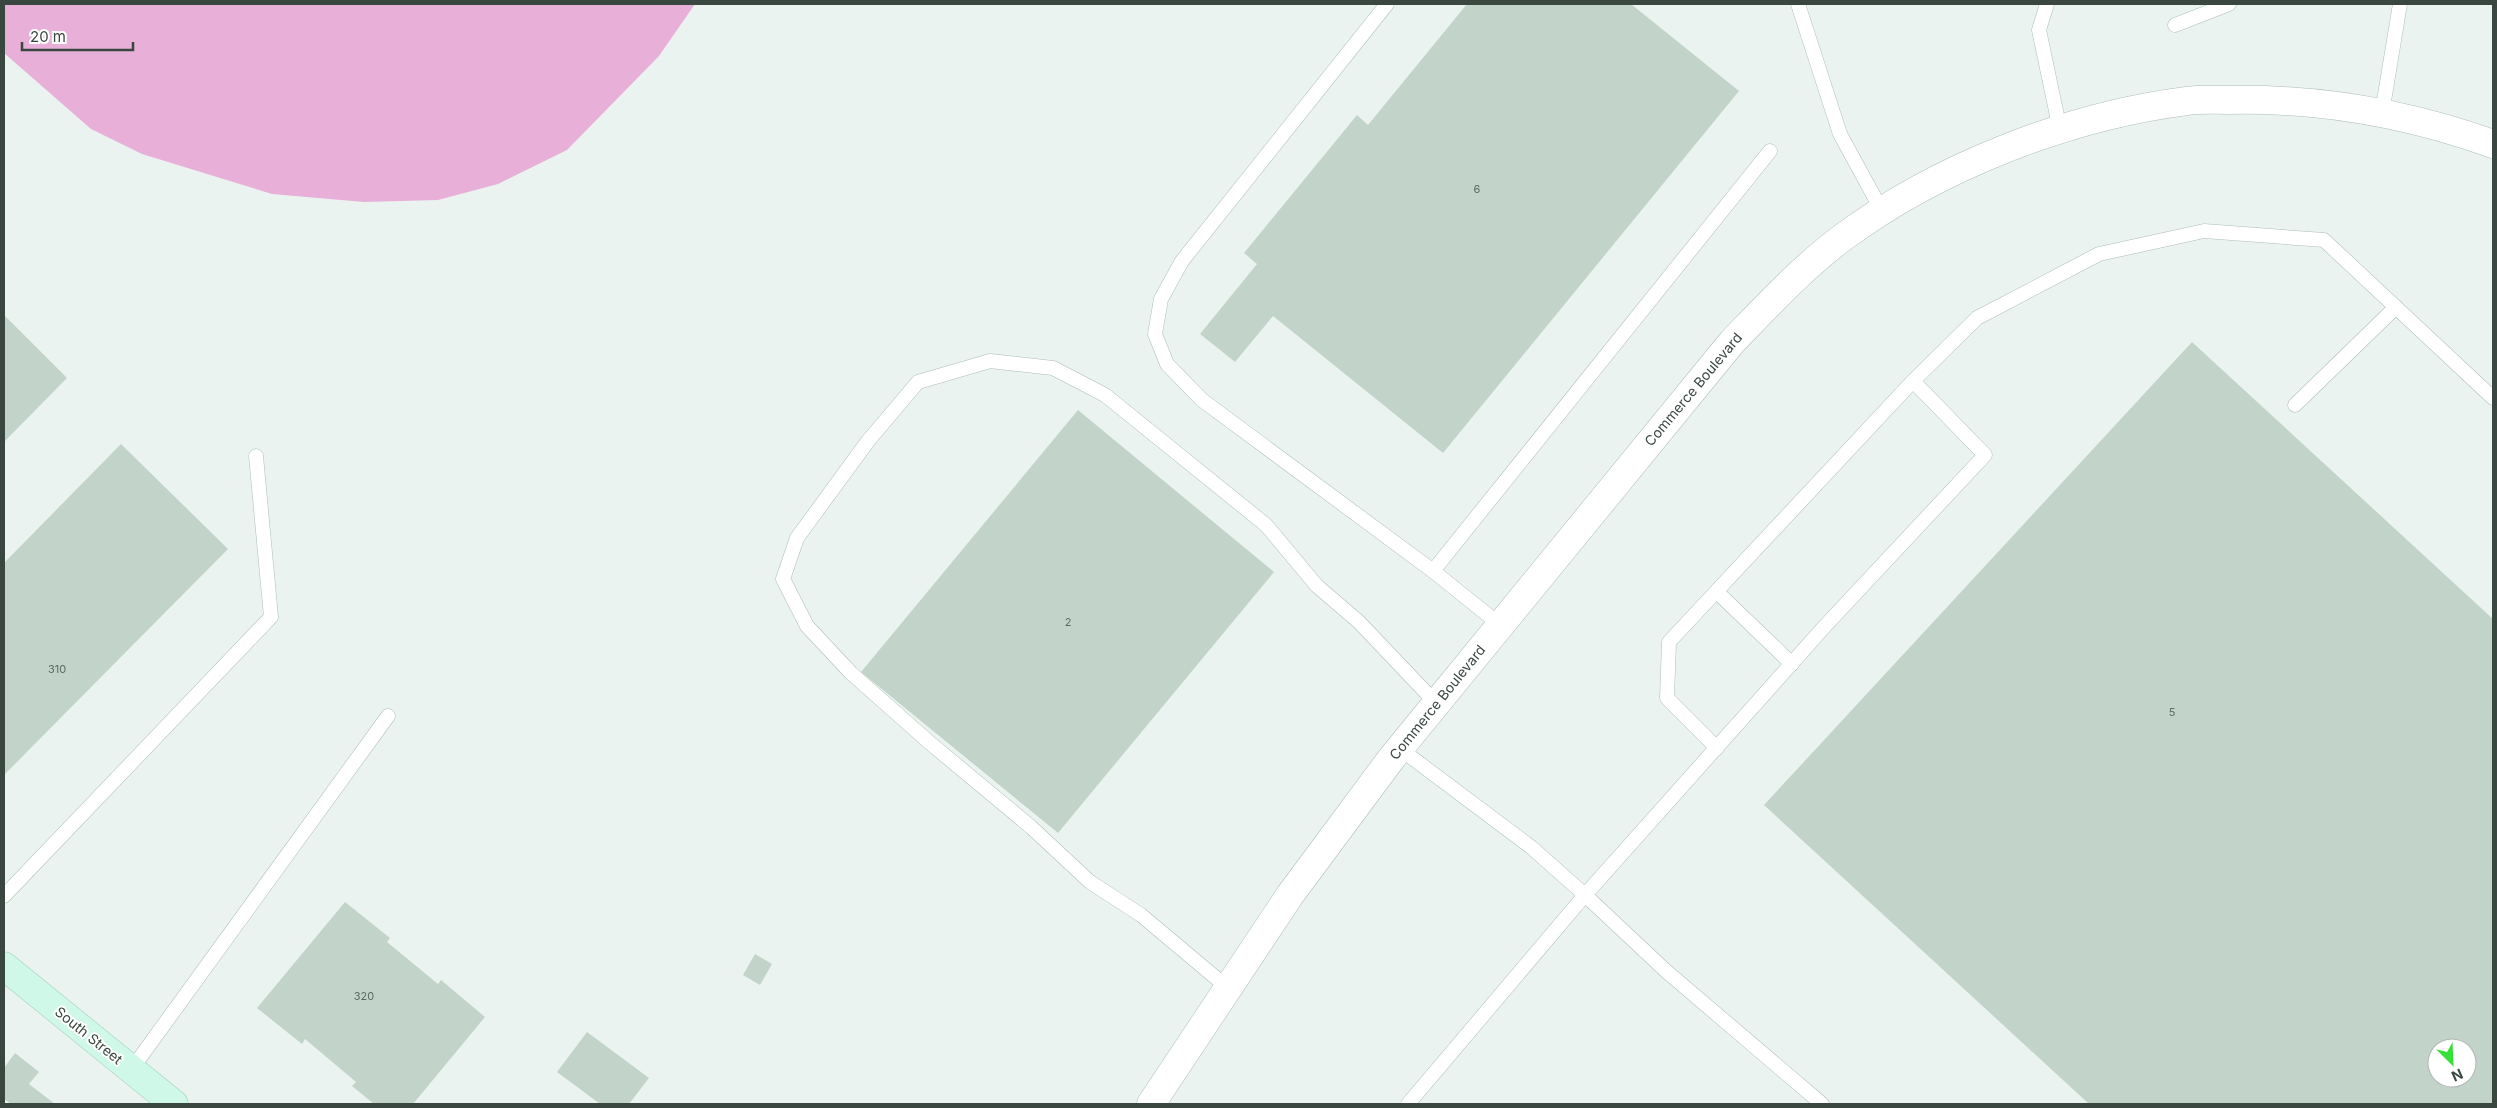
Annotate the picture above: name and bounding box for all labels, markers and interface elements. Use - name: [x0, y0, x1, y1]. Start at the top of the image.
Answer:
- scale bar: [22, 20, 134, 52]
- text: 20 m: [30, 27, 66, 46]
- house number: 6: [1474, 182, 1481, 196]
- street label: Commerce Boulevard: [1641, 329, 1745, 449]
- house number: 2: [1065, 615, 1071, 629]
- street label: Commerce Boulevard: [1385, 641, 1489, 763]
- house number: 310: [48, 662, 66, 676]
- house number: 5: [2169, 705, 2176, 719]
- house number: 320: [354, 989, 374, 1003]
- street label: South Street: [52, 1003, 127, 1068]
- north arrow: [2427, 1038, 2477, 1088]
- text: N: [2449, 1065, 2466, 1085]

